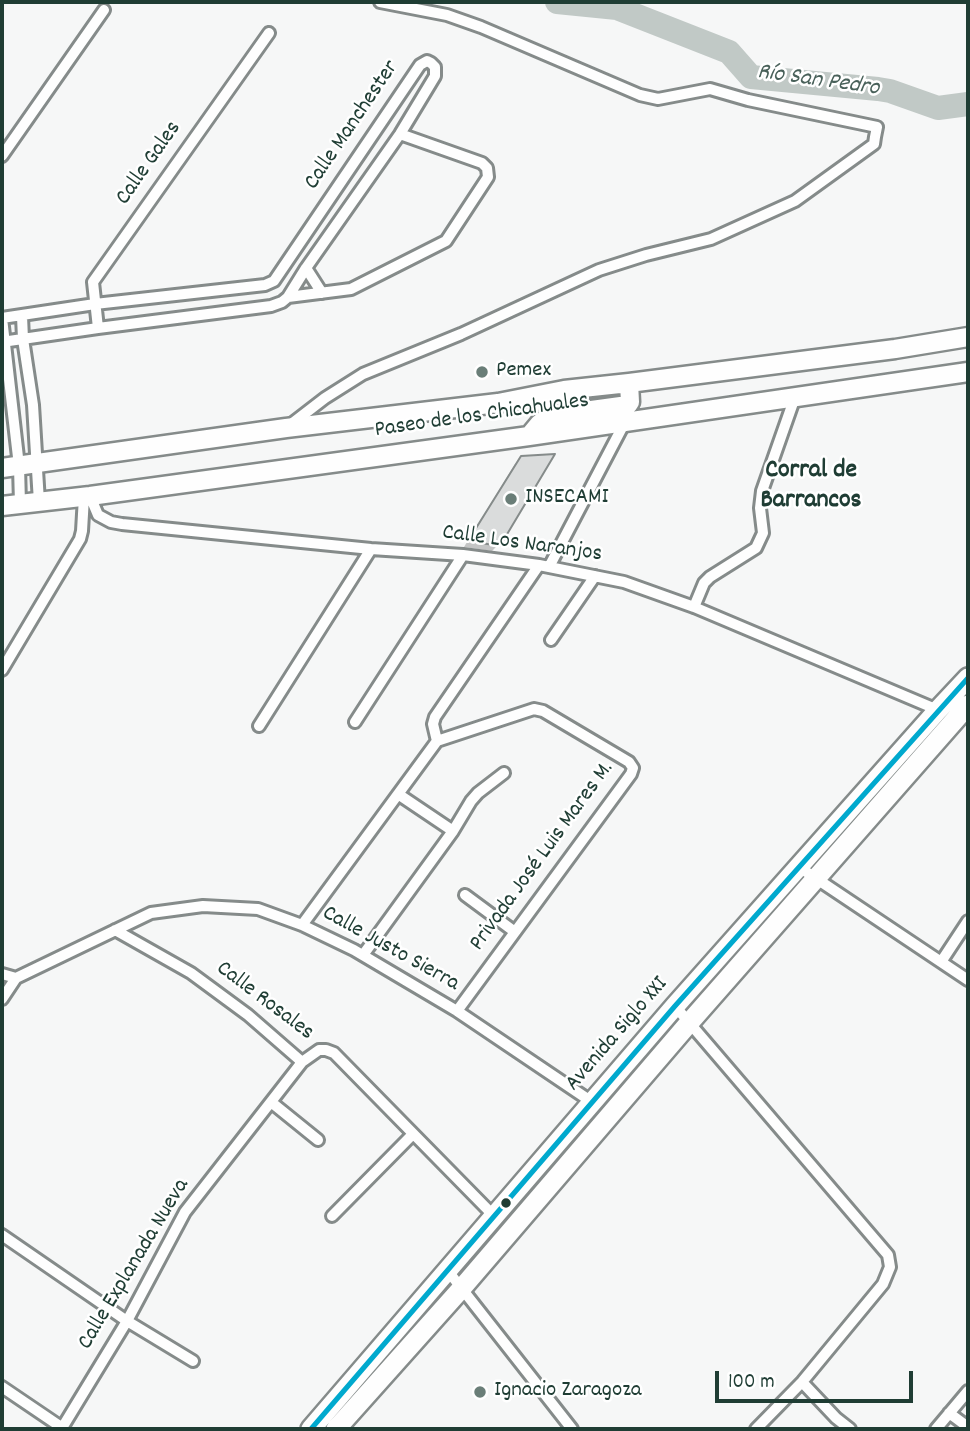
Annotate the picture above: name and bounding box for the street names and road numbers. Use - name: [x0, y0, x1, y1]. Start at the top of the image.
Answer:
- street label: Calle Manchester: [300, 56, 406, 196]
- street label: Calle Gales: [111, 117, 189, 211]
- street label: Paseo de los Chicahuales: [373, 388, 591, 446]
- street label: Calle Los Naranjos: [440, 520, 604, 570]
- street label: Privada José Luis Mares M.: [465, 757, 621, 957]
- street label: Calle Justo Sierra: [317, 901, 463, 999]
- street label: Calle Rosales: [210, 956, 318, 1048]
- street label: Avenida Siglo XXI: [561, 972, 675, 1098]
- street label: Calle Explanada Nueva: [73, 1175, 197, 1355]

